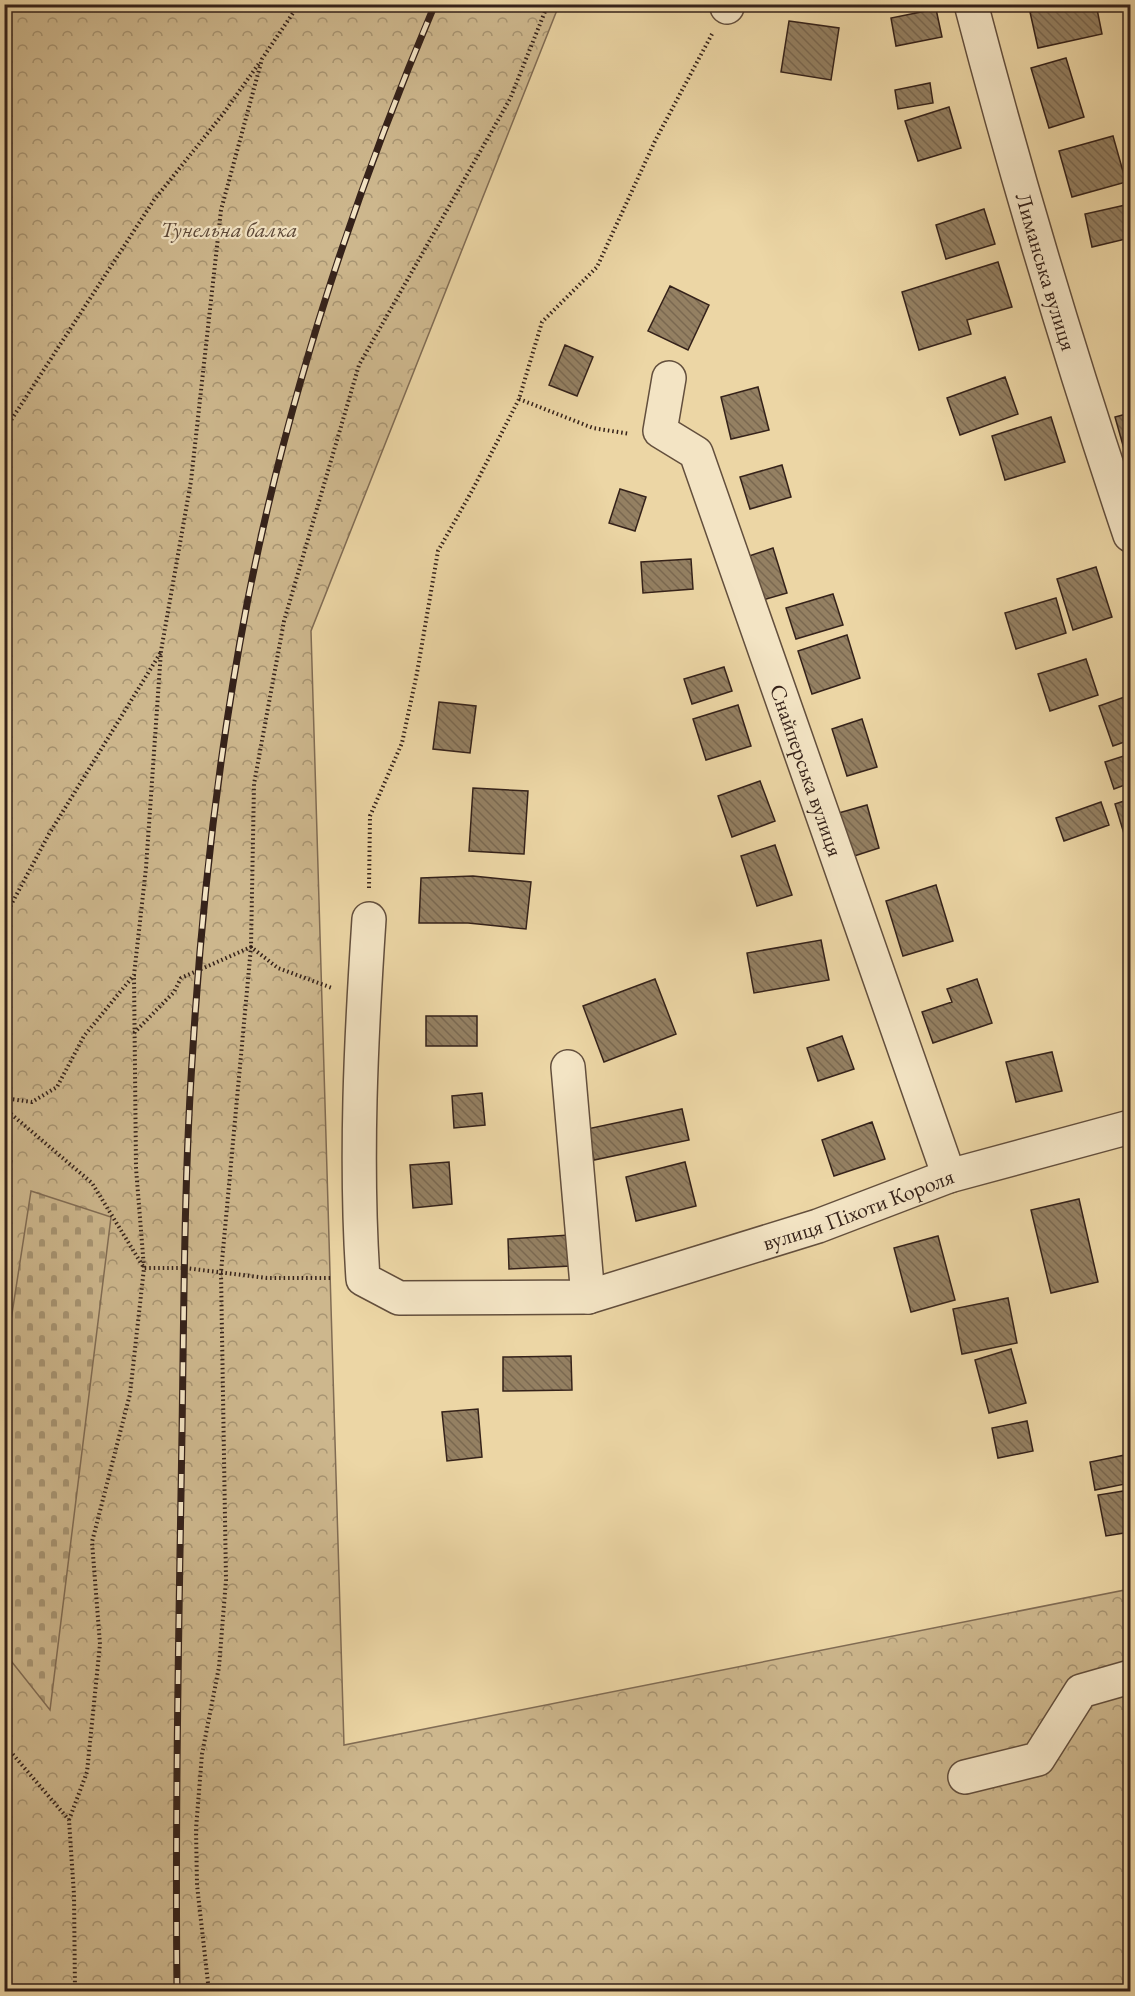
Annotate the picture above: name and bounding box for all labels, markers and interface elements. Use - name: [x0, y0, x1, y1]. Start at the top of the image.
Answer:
- street label: Лиманська вулиця: [1009, 189, 1083, 354]
- park label: Тунельна балка: [160, 215, 298, 244]
- street label: Снайперська вулиця: [763, 680, 850, 861]
- street label: вулиця Піхоти Короля: [759, 1162, 958, 1257]

